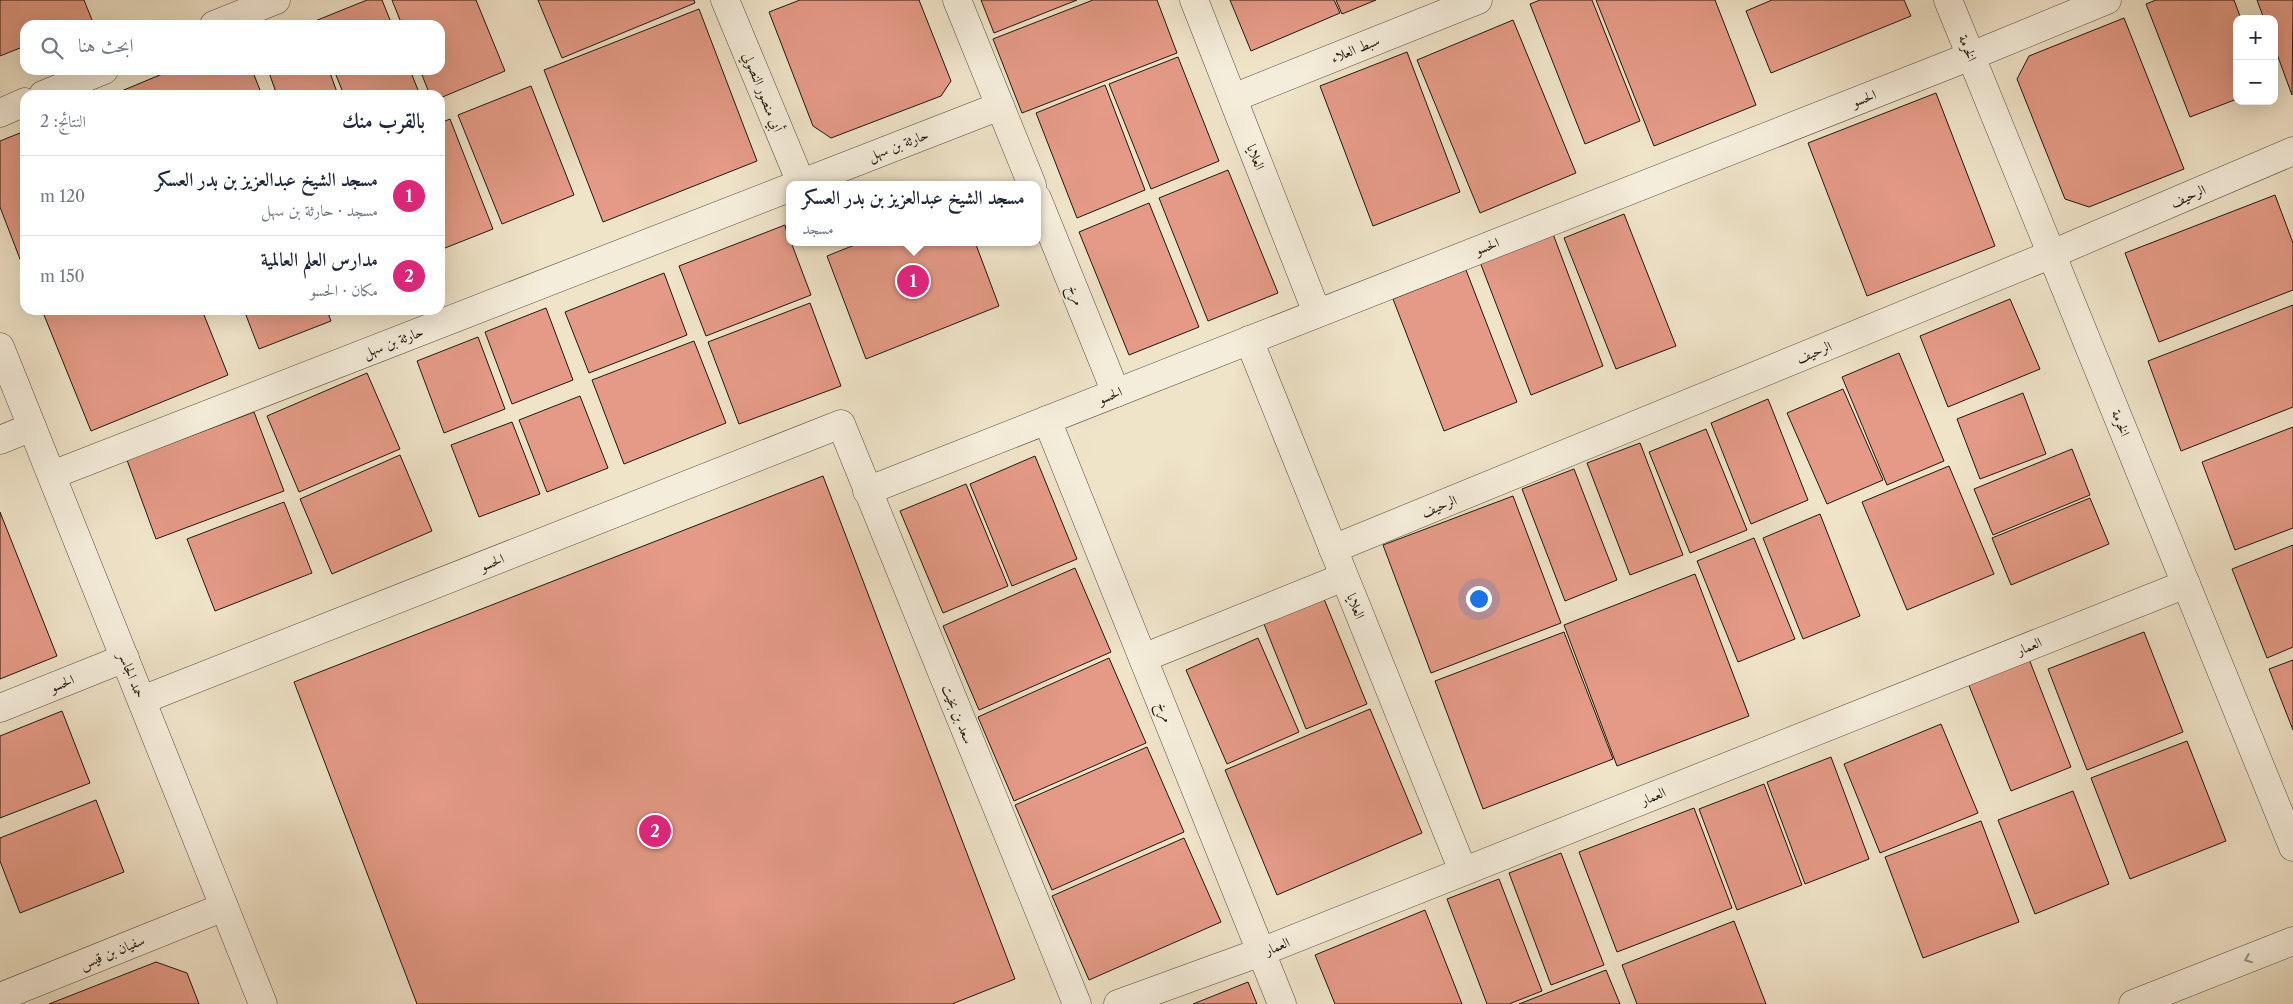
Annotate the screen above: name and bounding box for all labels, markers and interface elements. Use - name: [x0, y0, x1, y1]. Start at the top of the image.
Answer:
- map controls: [2233, 15, 2278, 105]
- button: +: [2233, 15, 2278, 60]
- search box: [20, 20, 445, 75]
- street label: سبط العلاء: [1328, 31, 1382, 67]
- street label: الخرمة: [1955, 32, 1981, 64]
- icon: search: [38, 34, 66, 62]
- text: ابحث هنا: [78, 34, 134, 57]
- street label: أبي منصور النصولي: [736, 49, 788, 136]
- button: −: [2233, 60, 2278, 105]
- street label: الحسو: [1847, 85, 1879, 112]
- text: بالقرب منك: [342, 108, 425, 133]
- text: النتائج: 2: [40, 111, 86, 131]
- street label: حارثة بن سهل: [865, 125, 932, 167]
- street label: العلايا: [1243, 142, 1269, 172]
- text: مسجد الشيخ عبدالعزيز بن بدر العسكر: [156, 168, 378, 191]
- popup: [786, 181, 1041, 246]
- street label: الرحيف: [2168, 181, 2208, 211]
- text: 120 m: [40, 186, 85, 206]
- text: 1: [405, 186, 413, 206]
- text: مسجد الشيخ عبدالعزيز بن بدر العسكر: [802, 186, 1025, 209]
- text: مسجد · حارثة بن سهل: [261, 200, 378, 220]
- text: مسجد: [802, 218, 834, 238]
- street label: الحسو: [1470, 233, 1502, 260]
- text: مدارس العلم العالمية: [261, 248, 378, 271]
- pin: 1: [897, 262, 929, 300]
- text: 150 m: [40, 266, 85, 286]
- text: 2: [404, 266, 414, 286]
- text: مكان · الحسو: [310, 280, 378, 300]
- street label: مرخ: [1060, 282, 1088, 310]
- street label: حارثة بن سهل: [360, 322, 427, 364]
- street label: الرحيف: [1794, 337, 1834, 367]
- street label: الحسو: [1093, 382, 1125, 409]
- street label: الخرمة: [2108, 407, 2134, 439]
- street label: الرحيف: [1419, 491, 1459, 521]
- street label: الحسو: [475, 549, 507, 576]
- your location: [1466, 586, 1492, 612]
- street label: العلايا: [1343, 591, 1369, 621]
- street label: العمار: [2012, 633, 2044, 660]
- street label: حمد الجاسر: [113, 647, 149, 701]
- street label: الحسو: [45, 670, 77, 697]
- street label: سعد بن بخيت: [938, 682, 978, 746]
- street label: مرخ: [1149, 699, 1177, 727]
- street label: العمار: [1636, 783, 1668, 810]
- pin: 2: [639, 812, 671, 850]
- street label: سفيان بن قيس: [77, 931, 148, 974]
- street label: العمار: [1260, 933, 1292, 960]
- one-way arrow: [2244, 953, 2253, 963]

